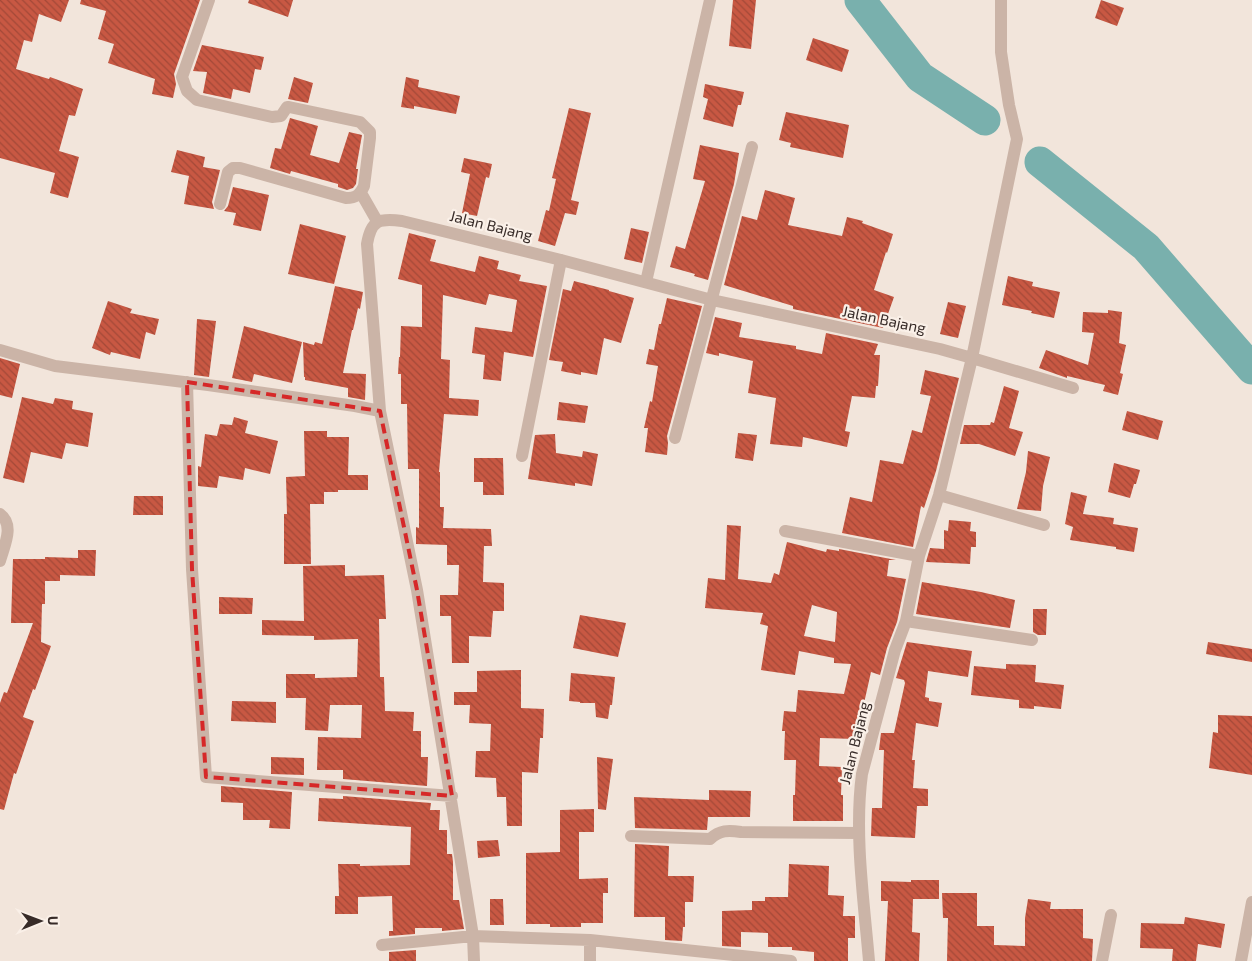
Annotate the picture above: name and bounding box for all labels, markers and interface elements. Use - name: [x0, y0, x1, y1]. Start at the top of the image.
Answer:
- street label: Jalan Bajang: [448, 206, 535, 245]
- street label: Jalan Bajang: [841, 301, 928, 338]
- street label: Jalan Bajang: [835, 699, 874, 786]
- north arrow: [15, 896, 65, 946]
- text: U: [45, 916, 62, 926]

